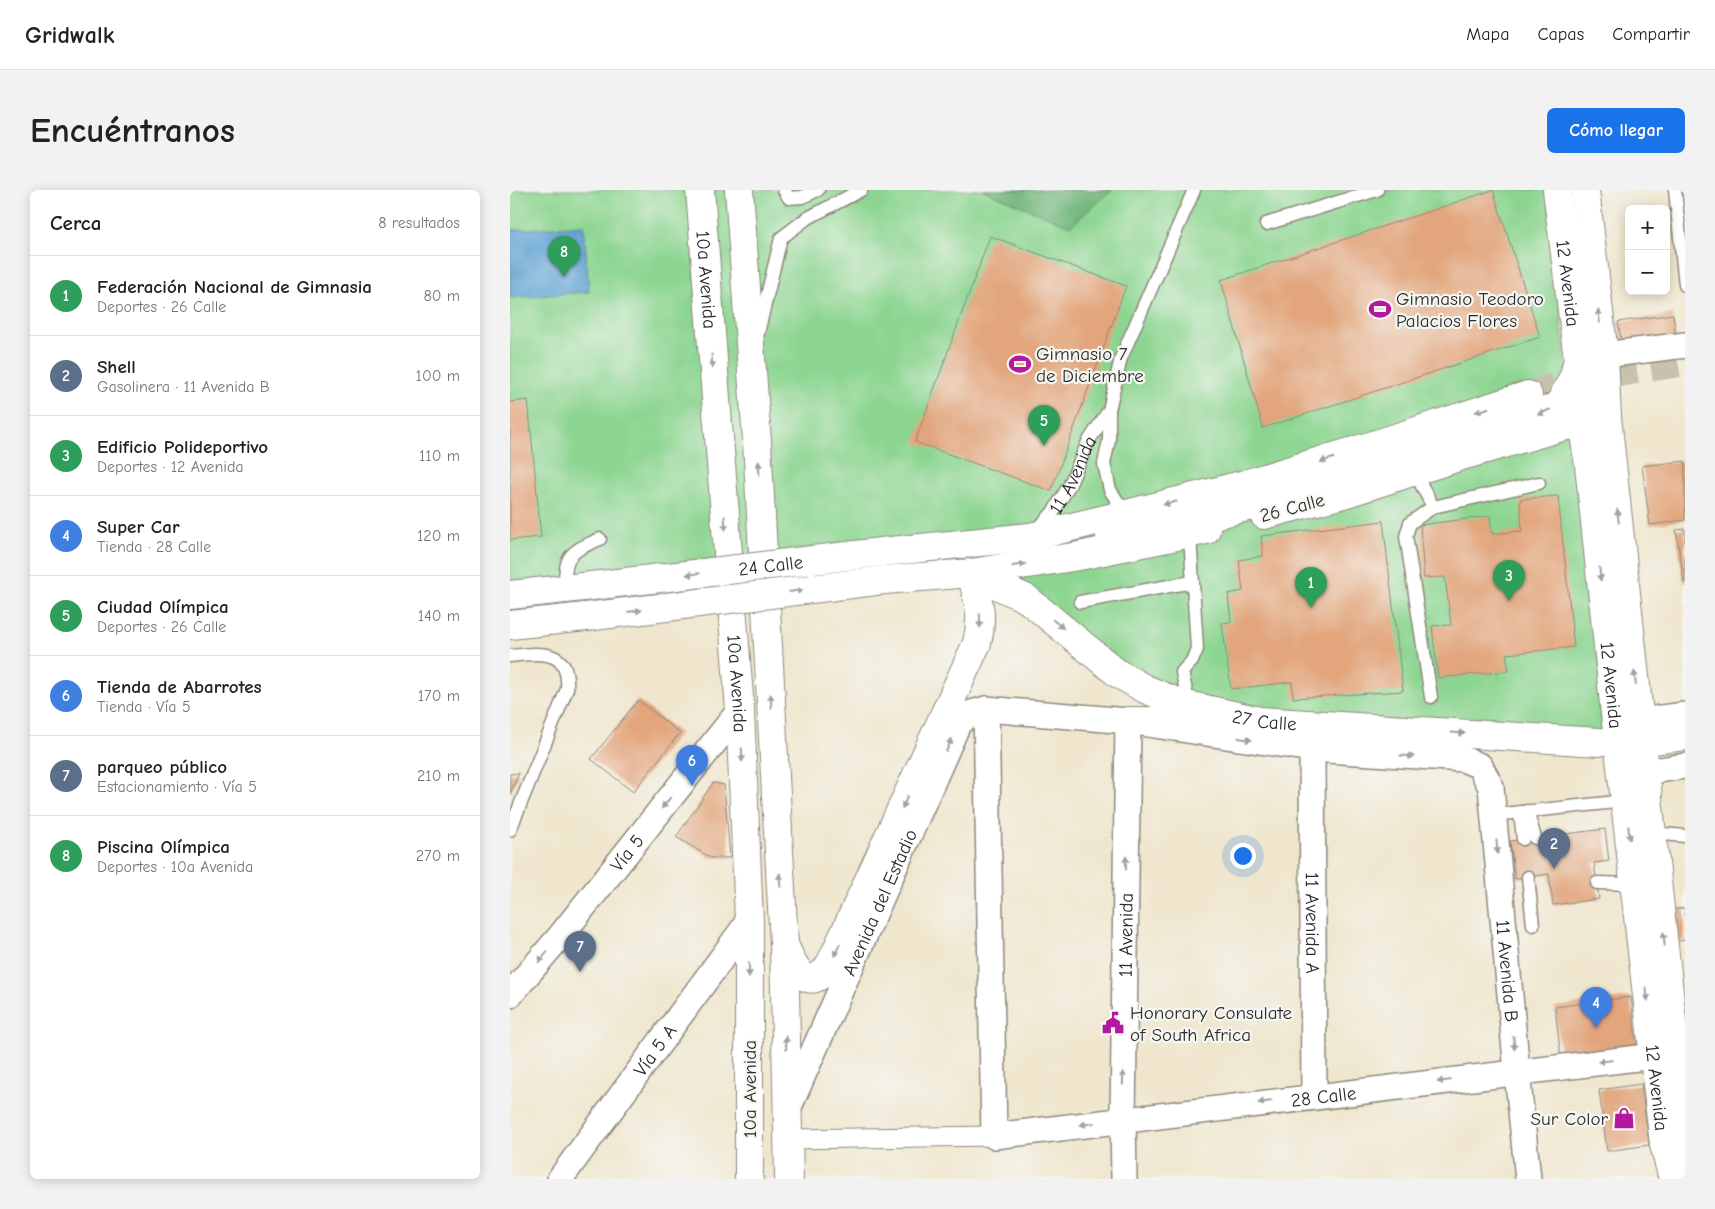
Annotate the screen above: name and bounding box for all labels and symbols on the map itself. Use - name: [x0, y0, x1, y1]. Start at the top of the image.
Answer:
- street label: 10a Avenida: [691, 230, 721, 330]
- pin: 8: [548, 236, 580, 277]
- street label: 12 Avenida: [1551, 239, 1584, 328]
- place label: Gimnasio Teodoro Palacios Flores: [1396, 288, 1544, 332]
- sports icon: Gimnasio Teodoro Palacios Flores: [1367, 296, 1393, 322]
- one-way arrow: [1595, 307, 1603, 323]
- place label: Gimnasio 7 de Diciembre: [1036, 343, 1144, 387]
- sports icon: Gimnasio 7 de Diciembre: [1007, 351, 1033, 377]
- one-way arrow: [708, 353, 716, 369]
- pin: 5: [1028, 405, 1060, 446]
- one-way arrow: [1474, 406, 1489, 414]
- one-way arrow: [1537, 408, 1551, 416]
- street label: 11 Avenida: [1045, 431, 1101, 518]
- one-way arrow: [1319, 456, 1334, 464]
- one-way arrow: [754, 460, 762, 476]
- street label: 26 Calle: [1258, 489, 1327, 527]
- one-way arrow: [1163, 499, 1178, 507]
- one-way arrow: [1614, 508, 1622, 524]
- one-way arrow: [721, 515, 729, 531]
- street label: 24 Calle: [737, 551, 804, 581]
- pin: 3: [1493, 560, 1525, 601]
- one-way arrow: [1012, 561, 1028, 569]
- pin: 1: [1295, 567, 1327, 608]
- one-way arrow: [1596, 567, 1604, 583]
- one-way arrow: [685, 570, 701, 578]
- one-way arrow: [788, 587, 804, 595]
- one-way arrow: [627, 607, 643, 615]
- one-way arrow: [976, 613, 984, 629]
- one-way arrow: [1051, 618, 1064, 629]
- street label: 10a Avenida: [722, 634, 751, 733]
- street label: 12 Avenida: [1596, 641, 1627, 730]
- one-way arrow: [1630, 669, 1638, 685]
- one-way arrow: [766, 692, 774, 708]
- street label: 27 Calle: [1230, 705, 1297, 735]
- one-way arrow: [1451, 730, 1467, 738]
- one-way arrow: [1238, 735, 1254, 743]
- one-way arrow: [946, 738, 954, 752]
- pin: 6: [676, 745, 708, 786]
- one-way arrow: [738, 747, 746, 763]
- one-way arrow: [1399, 752, 1415, 760]
- one-way arrow: [900, 795, 908, 809]
- one-way arrow: [661, 796, 672, 809]
- one-way arrow: [1625, 825, 1633, 841]
- street label: Avenida del Estadio: [838, 826, 922, 979]
- pin: 2: [1538, 828, 1570, 869]
- street label: Vía 5: [606, 830, 649, 876]
- one-way arrow: [1493, 839, 1501, 855]
- your location: [1230, 843, 1256, 869]
- one-way arrow: [1122, 855, 1130, 871]
- one-way arrow: [776, 872, 784, 888]
- street label: 11 Avenida A: [1301, 872, 1323, 974]
- street label: 11 Avenida: [1115, 893, 1138, 977]
- street label: 11 Avenida B: [1491, 919, 1522, 1023]
- one-way arrow: [1660, 930, 1668, 946]
- pin: 7: [564, 931, 596, 972]
- one-way arrow: [833, 943, 841, 957]
- one-way arrow: [537, 950, 548, 963]
- one-way arrow: [745, 962, 753, 978]
- one-way arrow: [1643, 986, 1651, 1002]
- pin: 4: [1580, 987, 1612, 1028]
- place label: Honorary Consulate of South Africa: [1130, 1002, 1292, 1046]
- public building icon: Honorary Consulate of South Africa: [1100, 1010, 1126, 1036]
- street label: Vía 5 A: [629, 1020, 681, 1081]
- one-way arrow: [782, 1035, 790, 1051]
- one-way arrow: [1510, 1036, 1518, 1052]
- street label: 10a Avenida: [739, 1040, 761, 1138]
- street label: 12 Avenida: [1641, 1043, 1672, 1132]
- one-way arrow: [1597, 1057, 1613, 1065]
- one-way arrow: [1119, 1070, 1127, 1086]
- one-way arrow: [1436, 1077, 1452, 1085]
- street label: 28 Calle: [1290, 1082, 1357, 1112]
- one-way arrow: [1257, 1098, 1273, 1106]
- shop icon: Sur Color: [1611, 1105, 1637, 1131]
- place label: Sur Color: [1530, 1108, 1608, 1130]
- one-way arrow: [1078, 1120, 1094, 1128]

